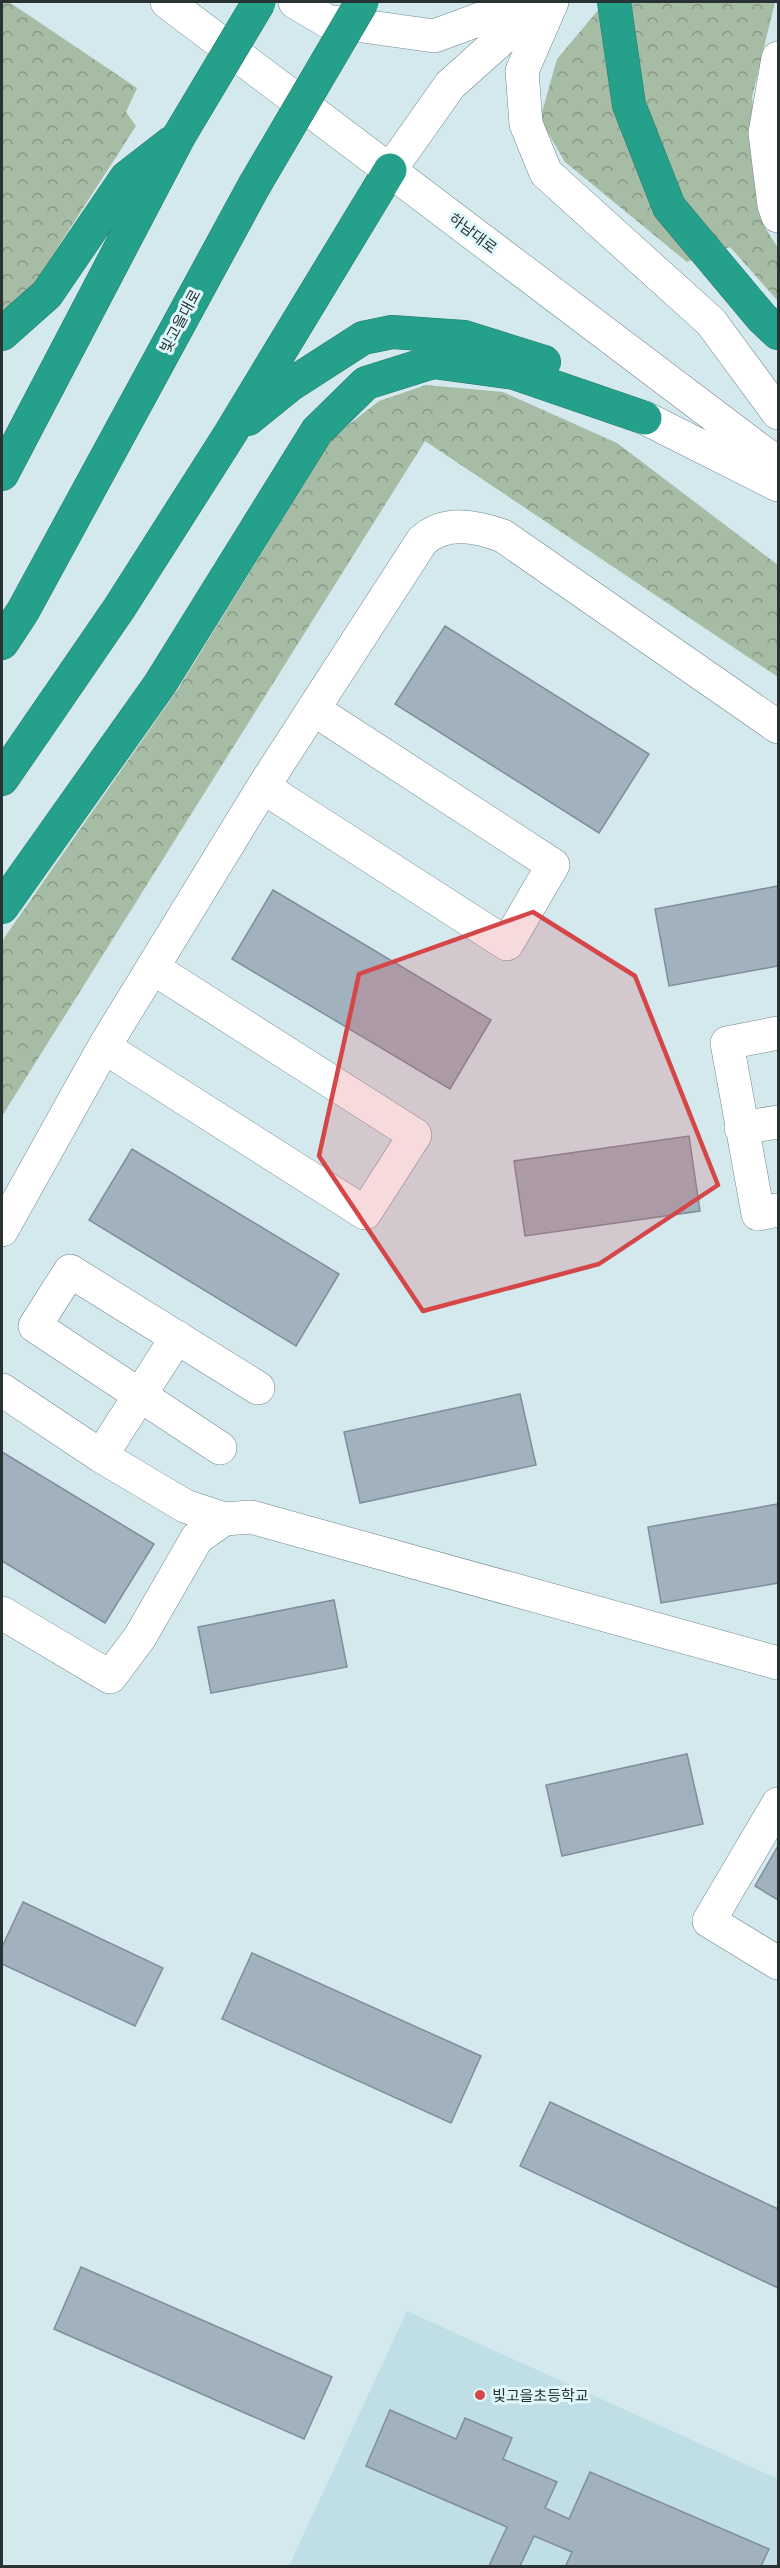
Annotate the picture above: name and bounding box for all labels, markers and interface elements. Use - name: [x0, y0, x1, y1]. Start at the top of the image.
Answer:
- street label: 하남대로: [446, 210, 500, 256]
- street label: 빛고을대로: [156, 287, 204, 355]
- place label: 빛고을초등학교: [492, 2387, 589, 2404]
- marker: 빛고을초등학교: [473, 2388, 487, 2402]

